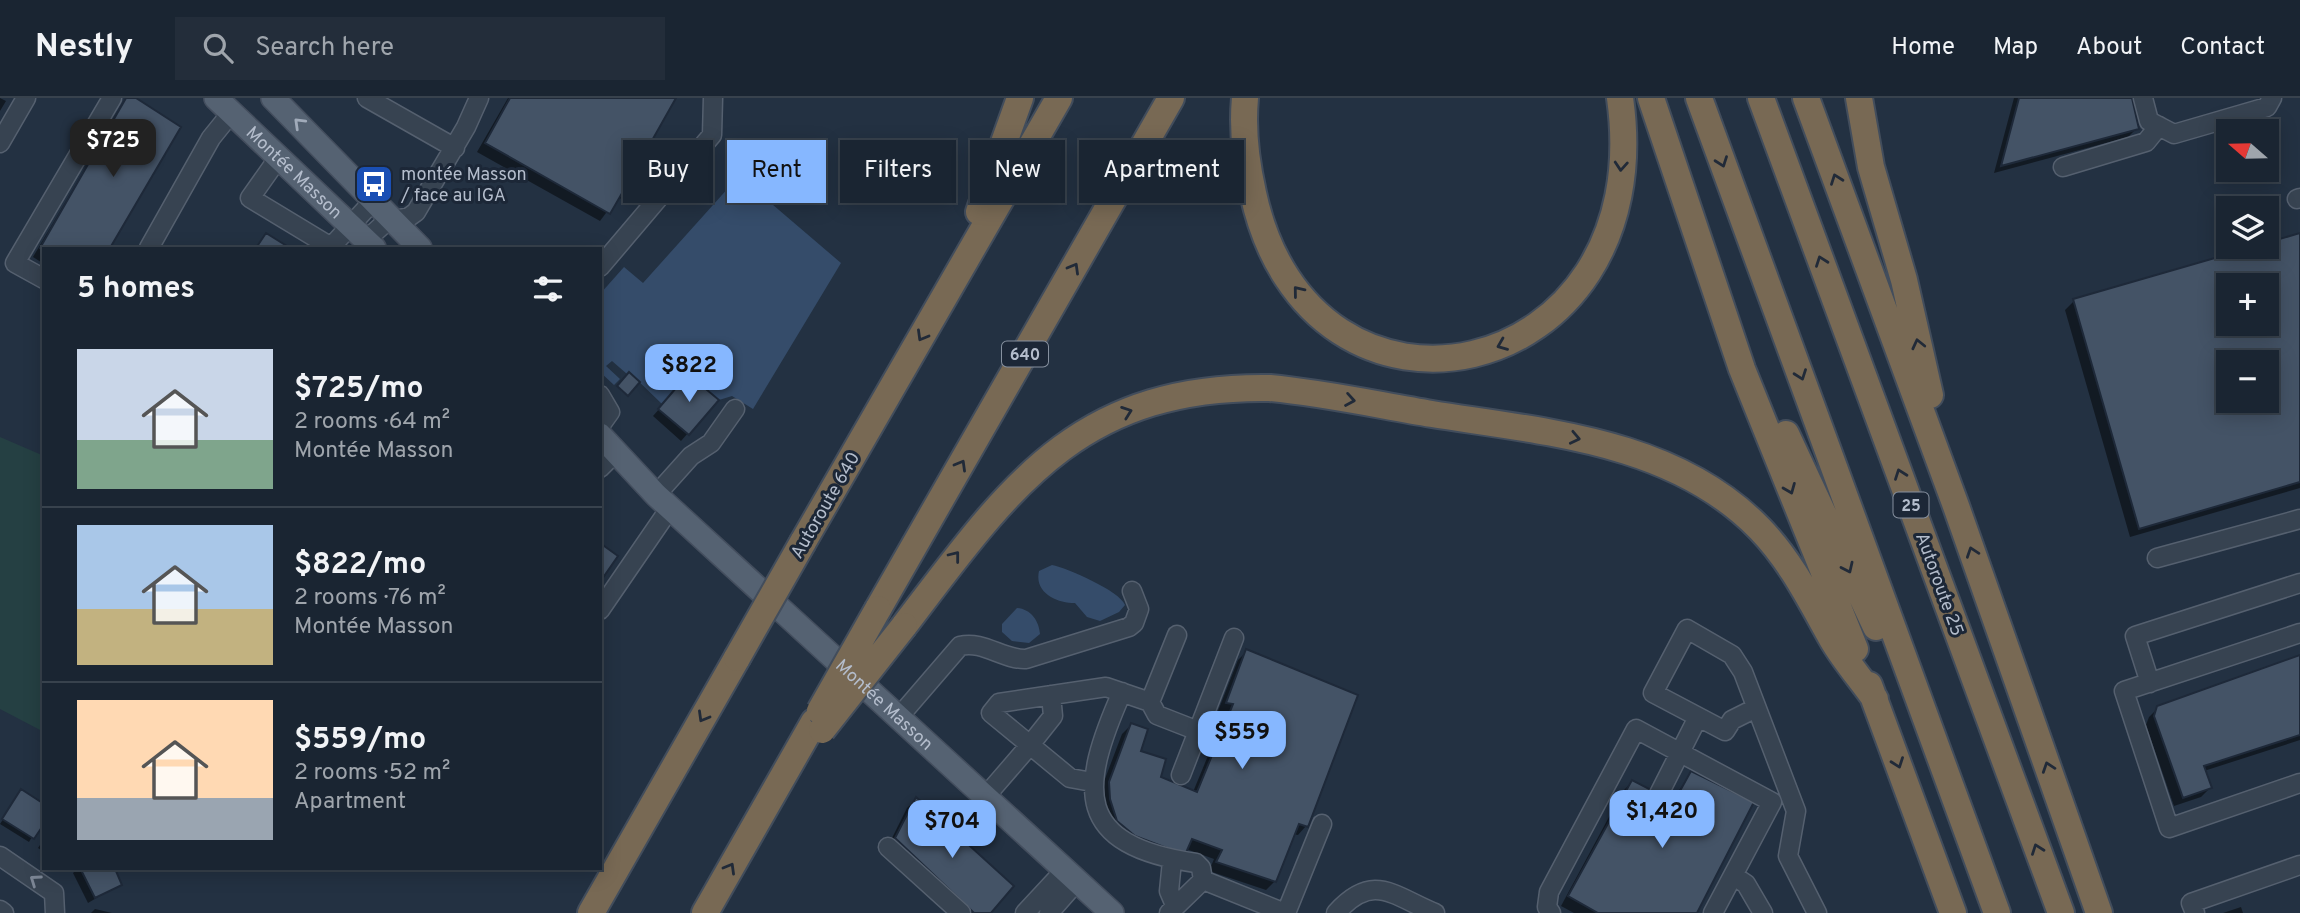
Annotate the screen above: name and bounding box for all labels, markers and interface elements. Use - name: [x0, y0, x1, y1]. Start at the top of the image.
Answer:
- search box: [175, 17, 665, 80]
- text: Nestly: [35, 27, 133, 69]
- icon: search: [199, 29, 237, 67]
- text: Search here: [255, 32, 394, 65]
- text: Home: [1891, 33, 1955, 63]
- text: Map: [1993, 33, 2038, 63]
- text: About: [2076, 33, 2142, 63]
- text: Contact: [2180, 33, 2265, 63]
- one-way arrow: [294, 118, 307, 131]
- north arrow: [2216, 119, 2278, 182]
- map controls: [2216, 119, 2279, 413]
- pin: $725: [72, 120, 154, 179]
- street label: Montée Masson: [240, 122, 346, 225]
- text: $725: [86, 127, 140, 156]
- chip: Buy: [623, 140, 713, 203]
- chip: Rent: [727, 140, 826, 203]
- chip: Filters: [840, 140, 956, 203]
- chip: New: [970, 140, 1065, 203]
- chip: Apartment: [1079, 140, 1244, 203]
- one-way arrow: [1714, 156, 1728, 168]
- one-way arrow: [1614, 161, 1629, 172]
- bus stop icon: montée Masson / face au IGA: [353, 163, 395, 205]
- place label: montée Masson / face au IGA: [400, 164, 527, 208]
- one-way arrow: [1830, 174, 1844, 186]
- button: layers: [2216, 196, 2279, 259]
- one-way arrow: [1815, 255, 1829, 267]
- one-way arrow: [1066, 262, 1079, 275]
- icon: filters: [529, 270, 567, 308]
- text: 5 homes: [77, 271, 195, 308]
- button: +: [2216, 273, 2279, 336]
- one-way arrow: [1293, 287, 1306, 299]
- one-way arrow: [917, 329, 930, 342]
- one-way arrow: [1497, 336, 1509, 350]
- one-way arrow: [1912, 338, 1927, 350]
- road number: 640: [1002, 342, 1048, 366]
- pin: $822: [648, 344, 730, 404]
- button: −: [2216, 350, 2279, 413]
- text: $822: [661, 352, 717, 381]
- one-way arrow: [1793, 369, 1807, 381]
- text: $725/mo: [294, 371, 424, 408]
- icon: home: [133, 377, 217, 461]
- one-way arrow: [1344, 392, 1356, 407]
- one-way arrow: [1120, 406, 1132, 420]
- text: 2 rooms · 64 m²: [294, 408, 450, 437]
- one-way arrow: [1569, 430, 1581, 445]
- text: Montée Masson: [294, 437, 453, 466]
- street label: Autoroute 640: [786, 448, 866, 563]
- one-way arrow: [953, 460, 966, 472]
- one-way arrow: [1894, 469, 1908, 481]
- one-way arrow: [1782, 483, 1796, 495]
- road number: 25: [1894, 492, 1928, 518]
- street label: Autoroute 25: [1909, 530, 1968, 639]
- text: $822/mo: [294, 547, 426, 584]
- one-way arrow: [1966, 547, 1980, 559]
- one-way arrow: [947, 551, 959, 564]
- icon: home: [133, 553, 217, 637]
- one-way arrow: [1840, 561, 1854, 573]
- text: 2 rooms · 76 m²: [294, 584, 446, 613]
- text: Montée Masson: [294, 613, 453, 642]
- street label: Montée Masson: [830, 655, 937, 756]
- one-way arrow: [698, 710, 711, 722]
- pin: $559: [1201, 712, 1283, 771]
- text: $559: [1214, 719, 1270, 748]
- text: $559/mo: [294, 722, 426, 759]
- icon: home: [133, 728, 217, 812]
- one-way arrow: [1890, 757, 1904, 769]
- text: 2 rooms · 52 m²: [294, 759, 450, 788]
- one-way arrow: [2042, 761, 2056, 773]
- text: Apartment: [294, 788, 406, 817]
- pin: $1,420: [1605, 790, 1719, 850]
- text: $1,420: [1625, 798, 1699, 827]
- pin: $704: [911, 800, 993, 860]
- text: $704: [924, 808, 980, 837]
- one-way arrow: [2031, 843, 2045, 855]
- one-way arrow: [722, 863, 735, 876]
- one-way arrow: [30, 875, 43, 888]

